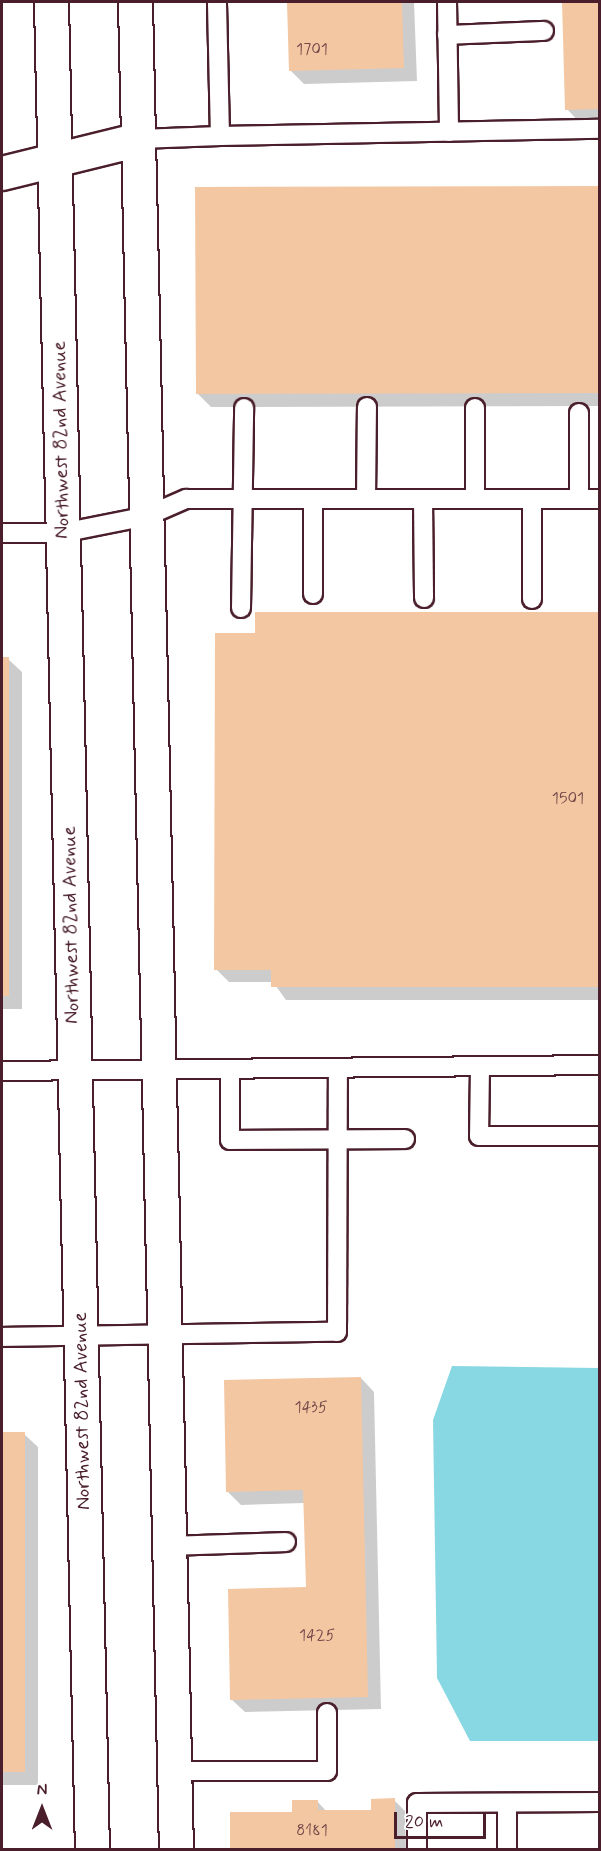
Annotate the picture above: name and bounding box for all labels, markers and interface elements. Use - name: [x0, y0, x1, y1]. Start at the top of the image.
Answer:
- house number: 1701: [296, 40, 328, 60]
- street label: Northwest 82nd Avenue: [47, 340, 75, 540]
- house number: 1501: [552, 789, 584, 809]
- street label: Northwest 82nd Avenue: [57, 825, 85, 1025]
- street label: Northwest 82nd Avenue: [68, 1311, 96, 1511]
- house number: 1435: [295, 1398, 327, 1418]
- house number: 1425: [299, 1626, 335, 1646]
- north arrow: [12, 1779, 72, 1839]
- text: N: [37, 1780, 47, 1801]
- scale bar: [397, 1800, 488, 1838]
- text: 20 m: [405, 1810, 443, 1834]
- house number: 8181: [296, 1821, 328, 1841]

